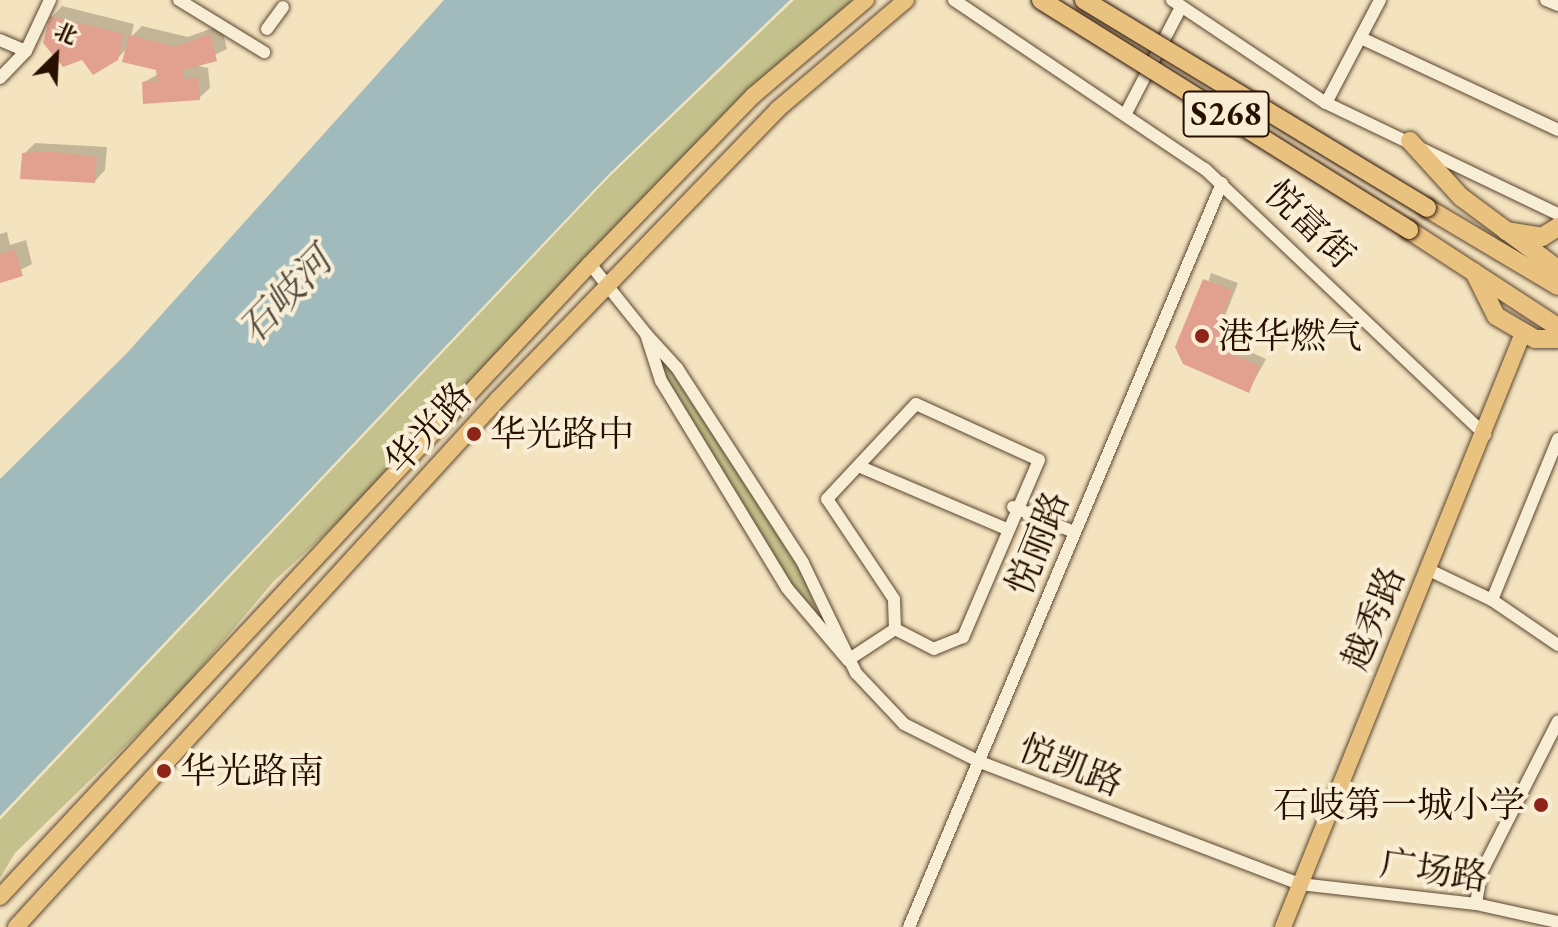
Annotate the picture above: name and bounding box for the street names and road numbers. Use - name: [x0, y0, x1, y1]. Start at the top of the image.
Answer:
- road number: S268: [1182, 84, 1270, 144]
- street label: 悦富街: [1256, 171, 1364, 277]
- street label: 华光路: [376, 373, 480, 483]
- street label: 悦丽路: [997, 485, 1077, 601]
- street label: 越秀路: [1333, 560, 1413, 676]
- street label: 悦凯路: [1013, 725, 1129, 805]
- street label: 广场路: [1378, 841, 1490, 899]

